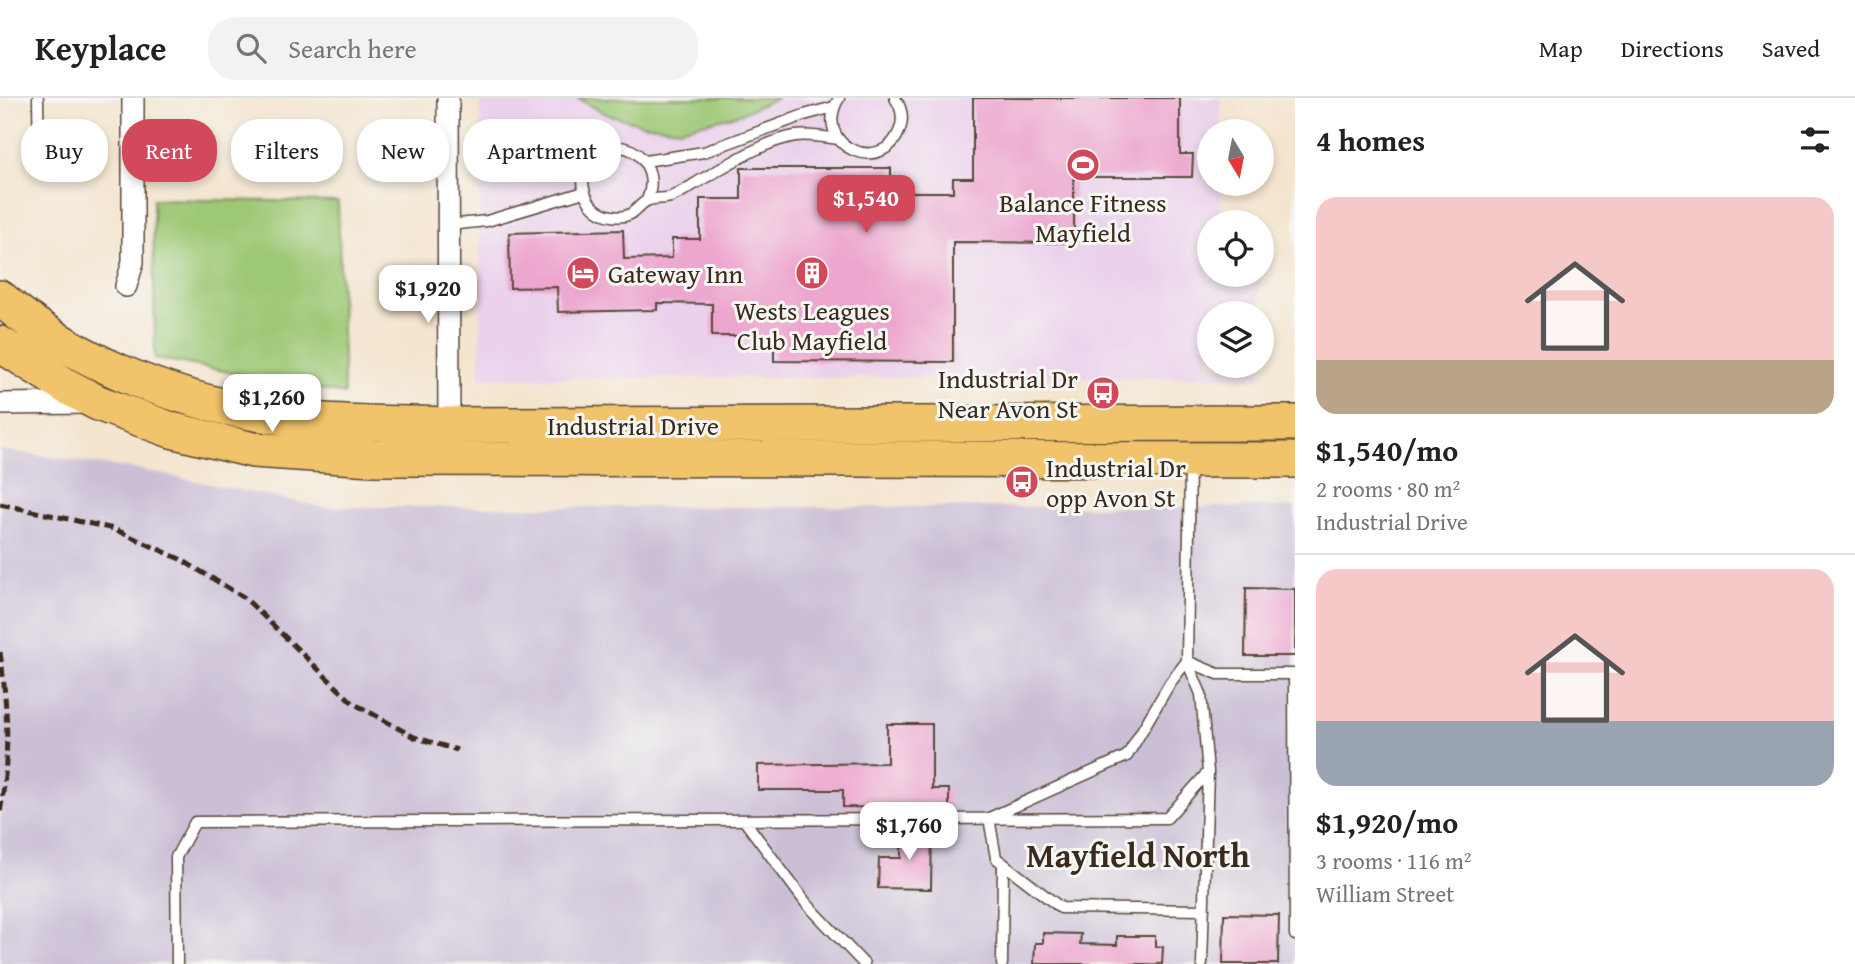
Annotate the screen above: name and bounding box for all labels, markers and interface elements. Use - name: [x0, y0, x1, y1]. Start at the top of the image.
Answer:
- search box: [208, 17, 698, 80]
- text: Keyplace: [35, 24, 166, 72]
- icon: search: [232, 29, 270, 67]
- text: Search here: [288, 29, 417, 68]
- text: Map: [1539, 31, 1583, 66]
- text: Directions: [1621, 31, 1724, 66]
- text: Saved: [1762, 31, 1820, 66]
- text: 4 homes: [1316, 118, 1425, 162]
- chip: Buy: [21, 119, 108, 182]
- chip: Rent: [122, 119, 217, 182]
- chip: Filters: [231, 119, 343, 182]
- chip: New: [357, 119, 449, 182]
- chip: Apartment: [463, 119, 621, 182]
- north arrow: [1197, 119, 1274, 196]
- map controls: [1197, 119, 1274, 378]
- icon: filters: [1796, 121, 1834, 159]
- sports icon: Balance Fitness Mayfield: [1064, 146, 1102, 184]
- pin: $1,540: [809, 176, 923, 235]
- text: $1,540: [833, 181, 899, 214]
- place label: Balance Fitness Mayfield: [999, 183, 1167, 252]
- button: locate: [1197, 210, 1274, 287]
- icon: home: [1512, 243, 1638, 369]
- hotel icon: Gateway Inn: [564, 254, 602, 292]
- place label: Gateway Inn: [608, 254, 744, 293]
- building icon: Wests Leagues Club Mayfield: [793, 254, 831, 292]
- pin: $1,920: [371, 266, 485, 325]
- text: $1,920: [395, 271, 461, 304]
- place label: Wests Leagues Club Mayfield: [734, 291, 890, 360]
- button: layers: [1197, 301, 1274, 378]
- place label: Industrial Dr Near Avon St: [938, 359, 1078, 428]
- pin: $1,260: [215, 374, 329, 434]
- bus stop icon: Industrial Dr Near Avon St: [1084, 374, 1122, 412]
- text: $1,260: [239, 380, 305, 413]
- street label: Industrial Drive: [547, 406, 719, 445]
- text: $1,540/mo: [1316, 428, 1458, 472]
- place label: Industrial Dr opp Avon St: [1046, 448, 1186, 517]
- bus stop icon: Industrial Dr opp Avon St: [1003, 463, 1041, 501]
- text: 2 rooms · 80 m²: [1316, 472, 1460, 505]
- text: Industrial Drive: [1316, 505, 1468, 538]
- icon: home: [1512, 615, 1638, 741]
- text: $1,920/mo: [1316, 800, 1458, 844]
- pin: $1,760: [852, 802, 966, 862]
- text: $1,760: [876, 808, 942, 841]
- district label: Mayfield North: [1026, 831, 1250, 879]
- text: 3 rooms · 116 m²: [1316, 844, 1471, 877]
- text: William Street: [1316, 877, 1454, 910]

